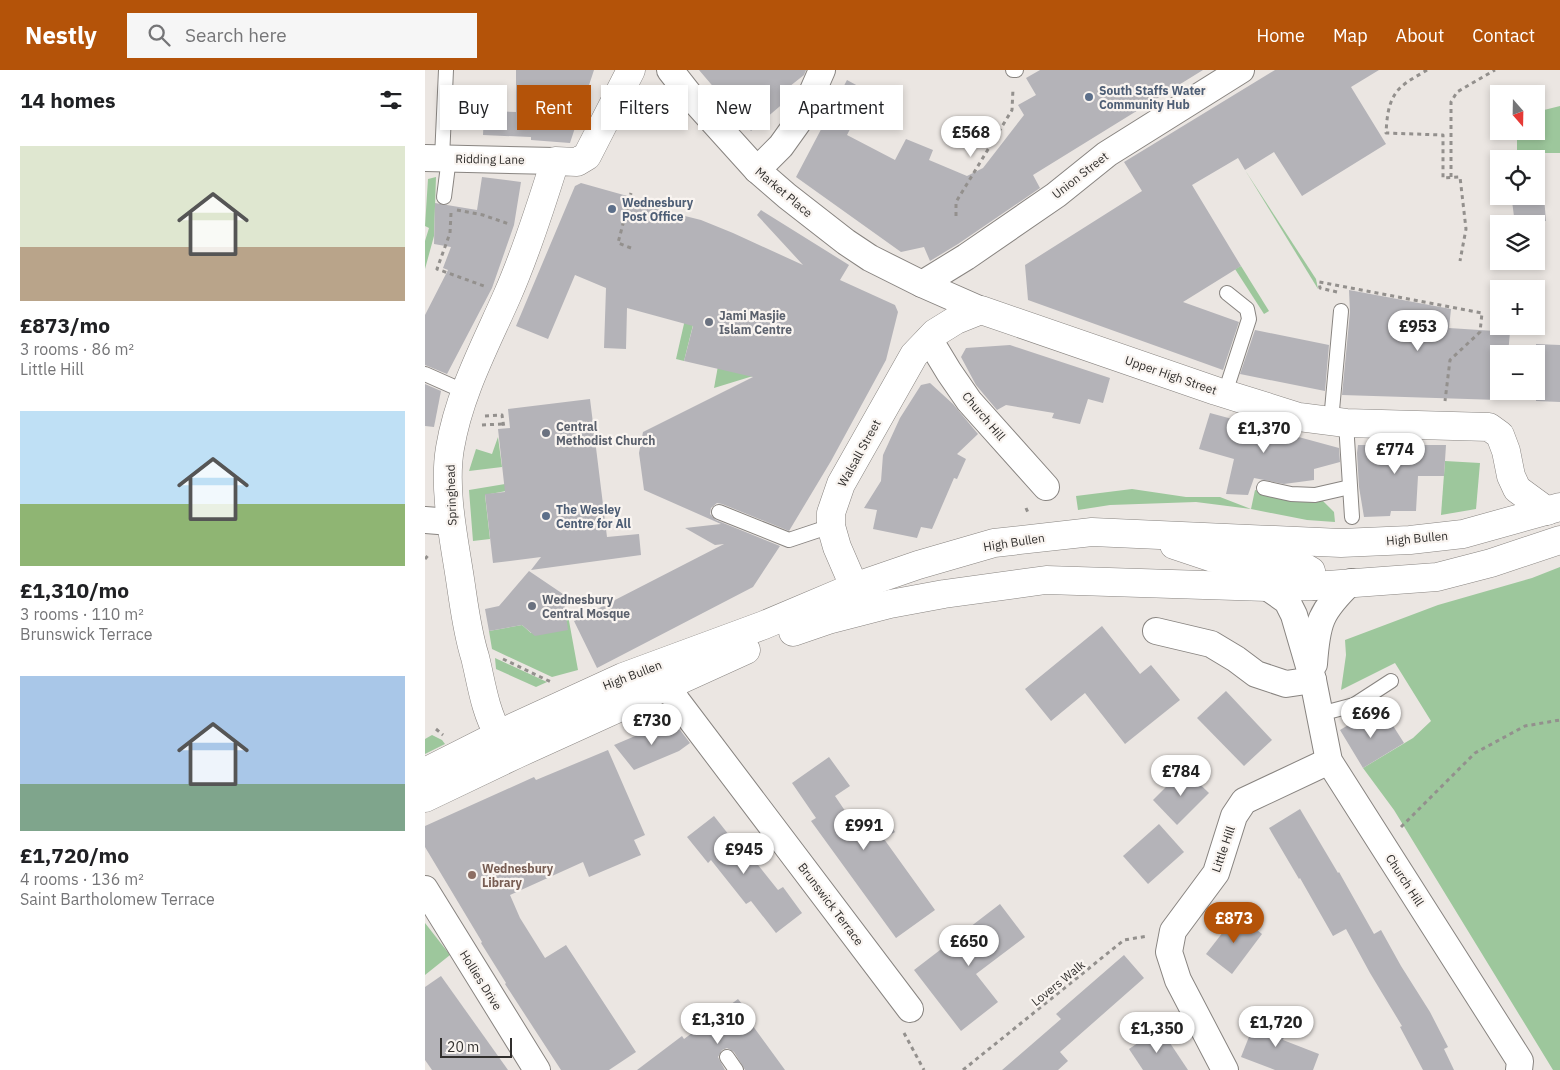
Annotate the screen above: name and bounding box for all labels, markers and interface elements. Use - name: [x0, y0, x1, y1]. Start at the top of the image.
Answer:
- search box: [127, 13, 477, 58]
- text: Nestly: [25, 19, 97, 51]
- icon: search: [145, 21, 173, 49]
- text: Search here: [185, 23, 287, 47]
- text: Home: [1257, 24, 1305, 47]
- text: Map: [1333, 24, 1368, 47]
- text: About: [1396, 24, 1444, 47]
- text: Contact: [1472, 24, 1535, 47]
- place label: South Staffs Water Community Hub: [1099, 83, 1206, 112]
- chip: Buy: [440, 85, 507, 130]
- chip: Rent: [517, 85, 591, 130]
- chip: Filters: [601, 85, 688, 130]
- chip: New: [698, 85, 770, 130]
- chip: Apartment: [780, 85, 903, 130]
- north arrow: [1490, 85, 1545, 140]
- map controls: [1490, 85, 1545, 400]
- text: 14 homes: [20, 86, 116, 114]
- icon: filters: [377, 86, 405, 114]
- marker: South Staffs Water Community Hub: [1083, 91, 1095, 103]
- pin: £568: [941, 116, 1001, 158]
- text: £568: [952, 122, 990, 142]
- street label: Union Street: [1049, 148, 1111, 202]
- button: locate: [1490, 150, 1545, 205]
- street label: Ridding Lane: [455, 151, 525, 167]
- street label: Market Place: [752, 164, 816, 220]
- icon: home: [168, 179, 258, 269]
- place label: Wednesbury Post Office: [622, 195, 694, 224]
- marker: Wednesbury Post Office: [606, 203, 618, 215]
- button: layers: [1490, 215, 1545, 270]
- button: +: [1490, 280, 1545, 335]
- place label: Jami Masjie Islam Centre: [719, 308, 792, 337]
- pin: £953: [1388, 310, 1448, 352]
- text: £873/mo: [20, 311, 110, 339]
- marker: Jami Masjie Islam Centre: [703, 316, 715, 328]
- text: £953: [1399, 316, 1437, 336]
- text: 3 rooms · 86 m²: [20, 339, 134, 359]
- button: −: [1490, 345, 1545, 400]
- street label: Upper High Street: [1123, 352, 1219, 398]
- text: Little Hill: [20, 359, 84, 379]
- street label: Church Hill: [959, 389, 1009, 443]
- pin: £1,370: [1223, 412, 1305, 454]
- street label: Walsall Street: [834, 417, 884, 489]
- text: £1,370: [1238, 418, 1290, 438]
- place label: Central Methodist Church: [556, 419, 655, 448]
- marker: Central Methodist Church: [540, 427, 552, 439]
- pin: £774: [1365, 432, 1425, 475]
- text: £774: [1376, 439, 1414, 459]
- icon: home: [168, 444, 258, 534]
- street label: Springhead: [442, 464, 460, 526]
- place label: The Wesley Centre for All: [556, 502, 631, 531]
- marker: The Wesley Centre for All: [540, 510, 552, 522]
- street label: High Bullen: [1385, 528, 1449, 548]
- street label: High Bullen: [982, 530, 1046, 554]
- text: £1,310/mo: [20, 576, 129, 604]
- place label: Wednesbury Central Mosque: [542, 592, 630, 621]
- marker: Wednesbury Central Mosque: [526, 600, 538, 612]
- text: 3 rooms · 110 m²: [20, 604, 144, 624]
- text: Brunswick Terrace: [20, 624, 153, 644]
- street label: High Bullen: [600, 657, 664, 693]
- pin: £696: [1341, 696, 1401, 739]
- text: £696: [1352, 703, 1390, 723]
- pin: £730: [622, 704, 682, 746]
- icon: home: [168, 709, 258, 799]
- text: £730: [633, 710, 671, 730]
- pin: £784: [1151, 754, 1211, 797]
- text: £784: [1162, 761, 1200, 781]
- pin: £991: [834, 808, 894, 851]
- text: £991: [845, 815, 883, 835]
- street label: Little Hill: [1208, 824, 1238, 874]
- pin: £945: [714, 832, 774, 875]
- text: £945: [725, 839, 763, 859]
- text: £1,720/mo: [20, 841, 129, 869]
- street label: Church Hill: [1383, 851, 1427, 909]
- street label: Brunswick Terrace: [795, 860, 867, 949]
- place label: Wednesbury Library: [482, 861, 554, 890]
- text: 4 rooms · 136 m²: [20, 869, 144, 889]
- marker: Wednesbury Library: [466, 869, 478, 881]
- text: Saint Bartholomew Terrace: [20, 889, 215, 909]
- pin: £873: [1204, 902, 1264, 944]
- text: £873: [1215, 908, 1253, 928]
- pin: £650: [939, 924, 999, 967]
- text: £650: [950, 931, 988, 951]
- street label: Hollies Drive: [457, 947, 506, 1013]
- street label: Lovers Walk: [1028, 956, 1088, 1009]
- pin: £1,310: [677, 1002, 759, 1045]
- pin: £1,720: [1235, 1006, 1317, 1048]
- text: £1,310: [692, 1009, 744, 1029]
- pin: £1,350: [1116, 1012, 1198, 1054]
- text: £1,720: [1250, 1012, 1302, 1032]
- text: £1,350: [1131, 1018, 1183, 1038]
- scale bar: [440, 1035, 513, 1058]
- text: 20 m: [447, 1038, 479, 1056]

